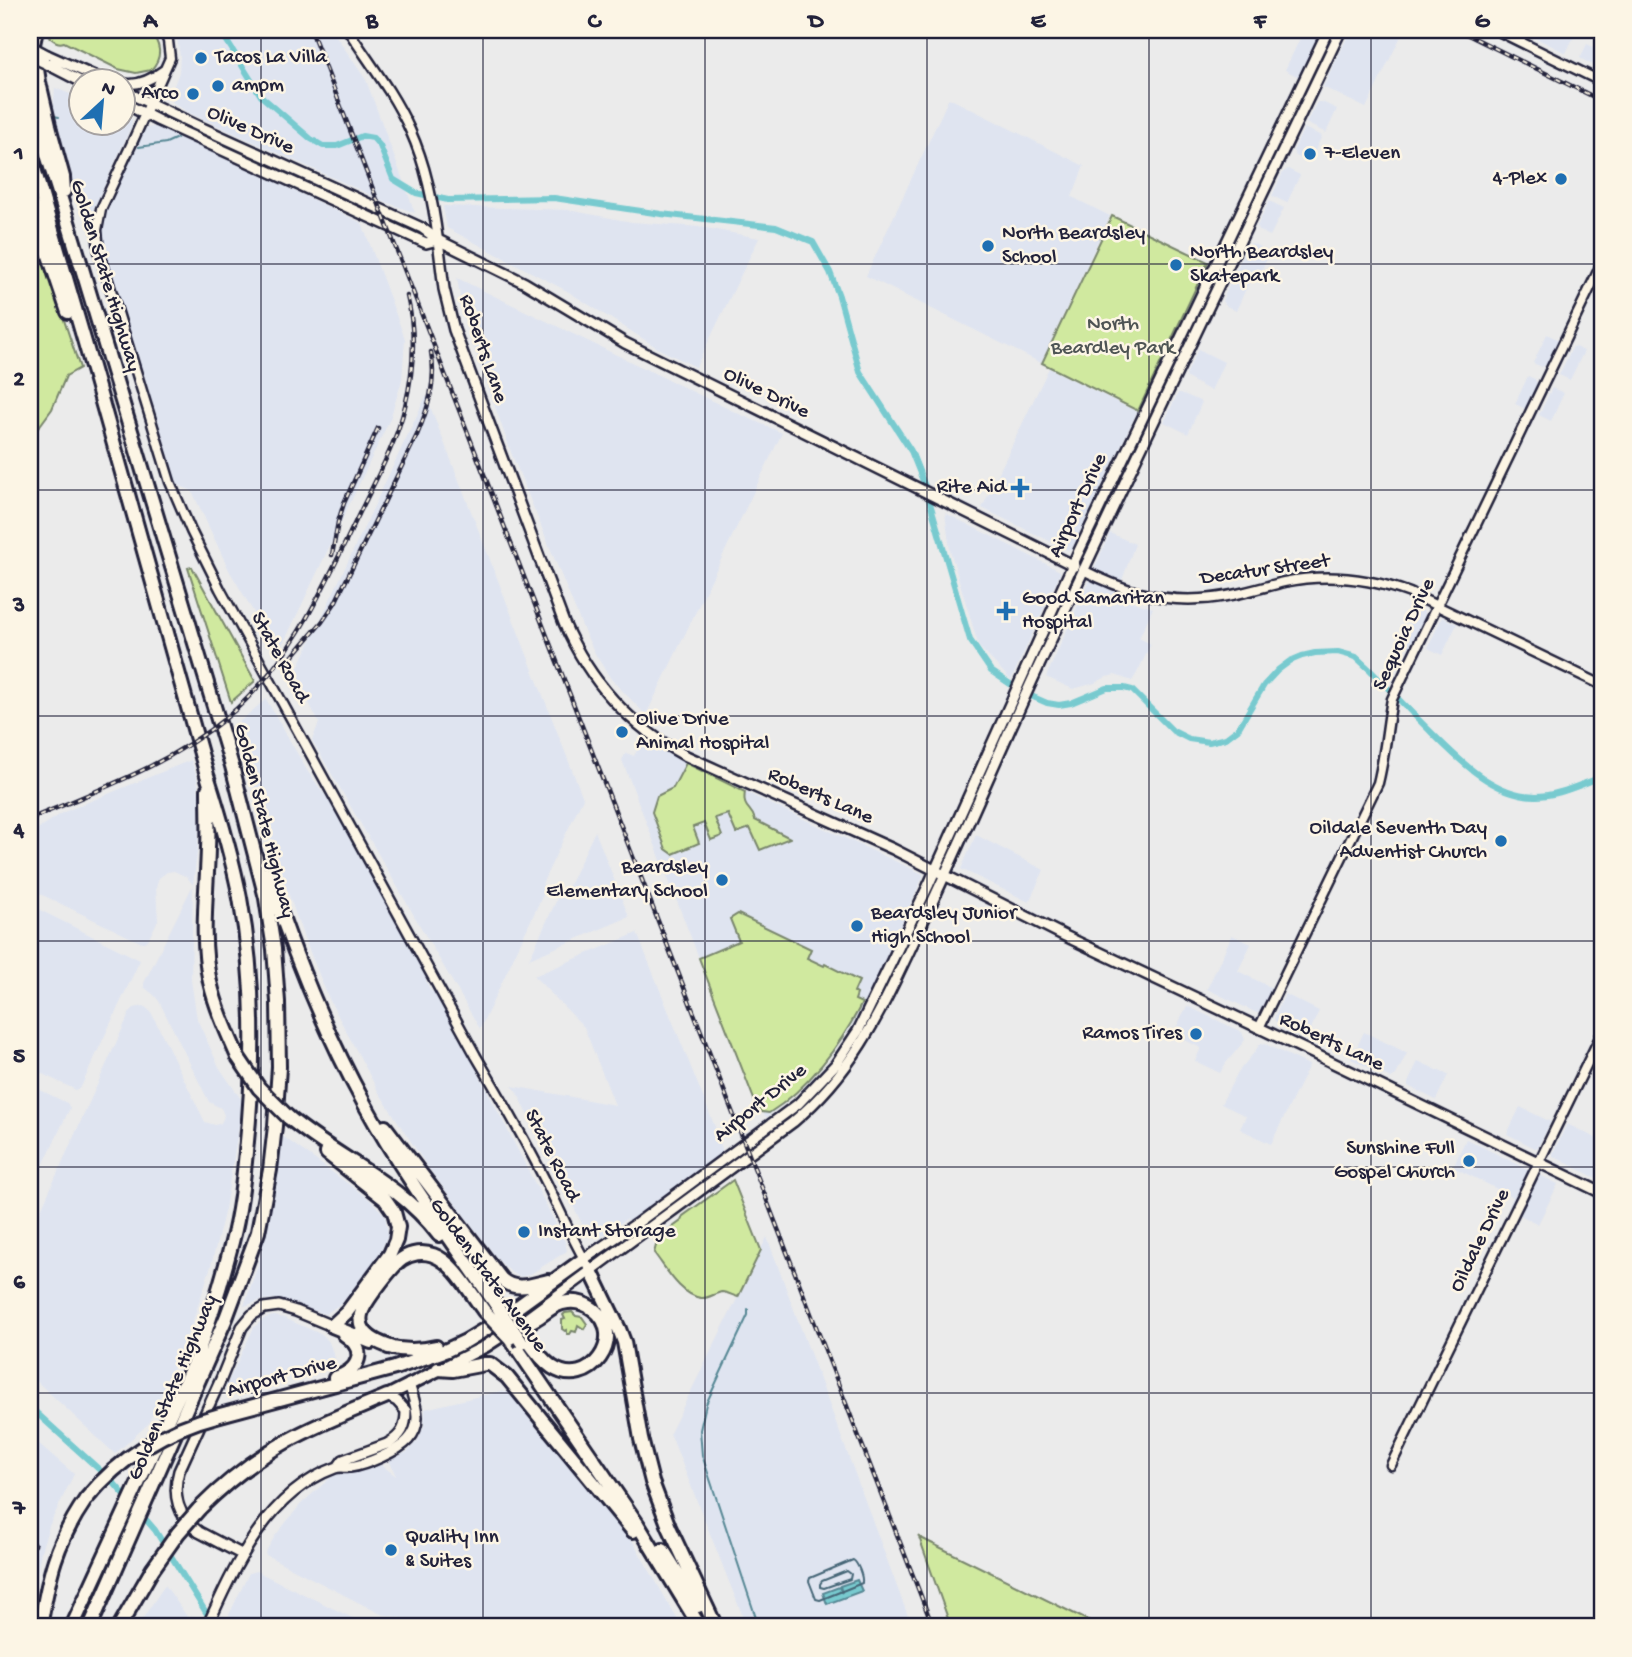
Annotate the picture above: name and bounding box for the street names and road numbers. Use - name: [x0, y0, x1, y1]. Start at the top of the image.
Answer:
- street label: Olive Drive: [203, 101, 298, 162]
- street label: Golden State Highway: [63, 177, 145, 375]
- street label: Roberts Lane: [452, 292, 513, 407]
- street label: Olive Drive: [719, 362, 814, 426]
- street label: Airport Drive: [1044, 449, 1115, 562]
- street label: Decatur Street: [1197, 549, 1334, 593]
- street label: Sequoia Drive: [1368, 574, 1442, 695]
- street label: State Road: [244, 608, 315, 709]
- street label: Golden State Highway: [227, 721, 299, 921]
- street label: Roberts Lane: [763, 763, 878, 832]
- street label: Roberts Lane: [1275, 1008, 1388, 1079]
- street label: Airport Drive: [709, 1058, 813, 1149]
- street label: State Road: [517, 1106, 586, 1208]
- street label: Oildale Drive: [1445, 1184, 1517, 1297]
- street label: Golden State Avenue: [423, 1194, 552, 1359]
- street label: Golden State Highway: [124, 1291, 224, 1485]
- street label: Airport Drive: [224, 1351, 341, 1405]

